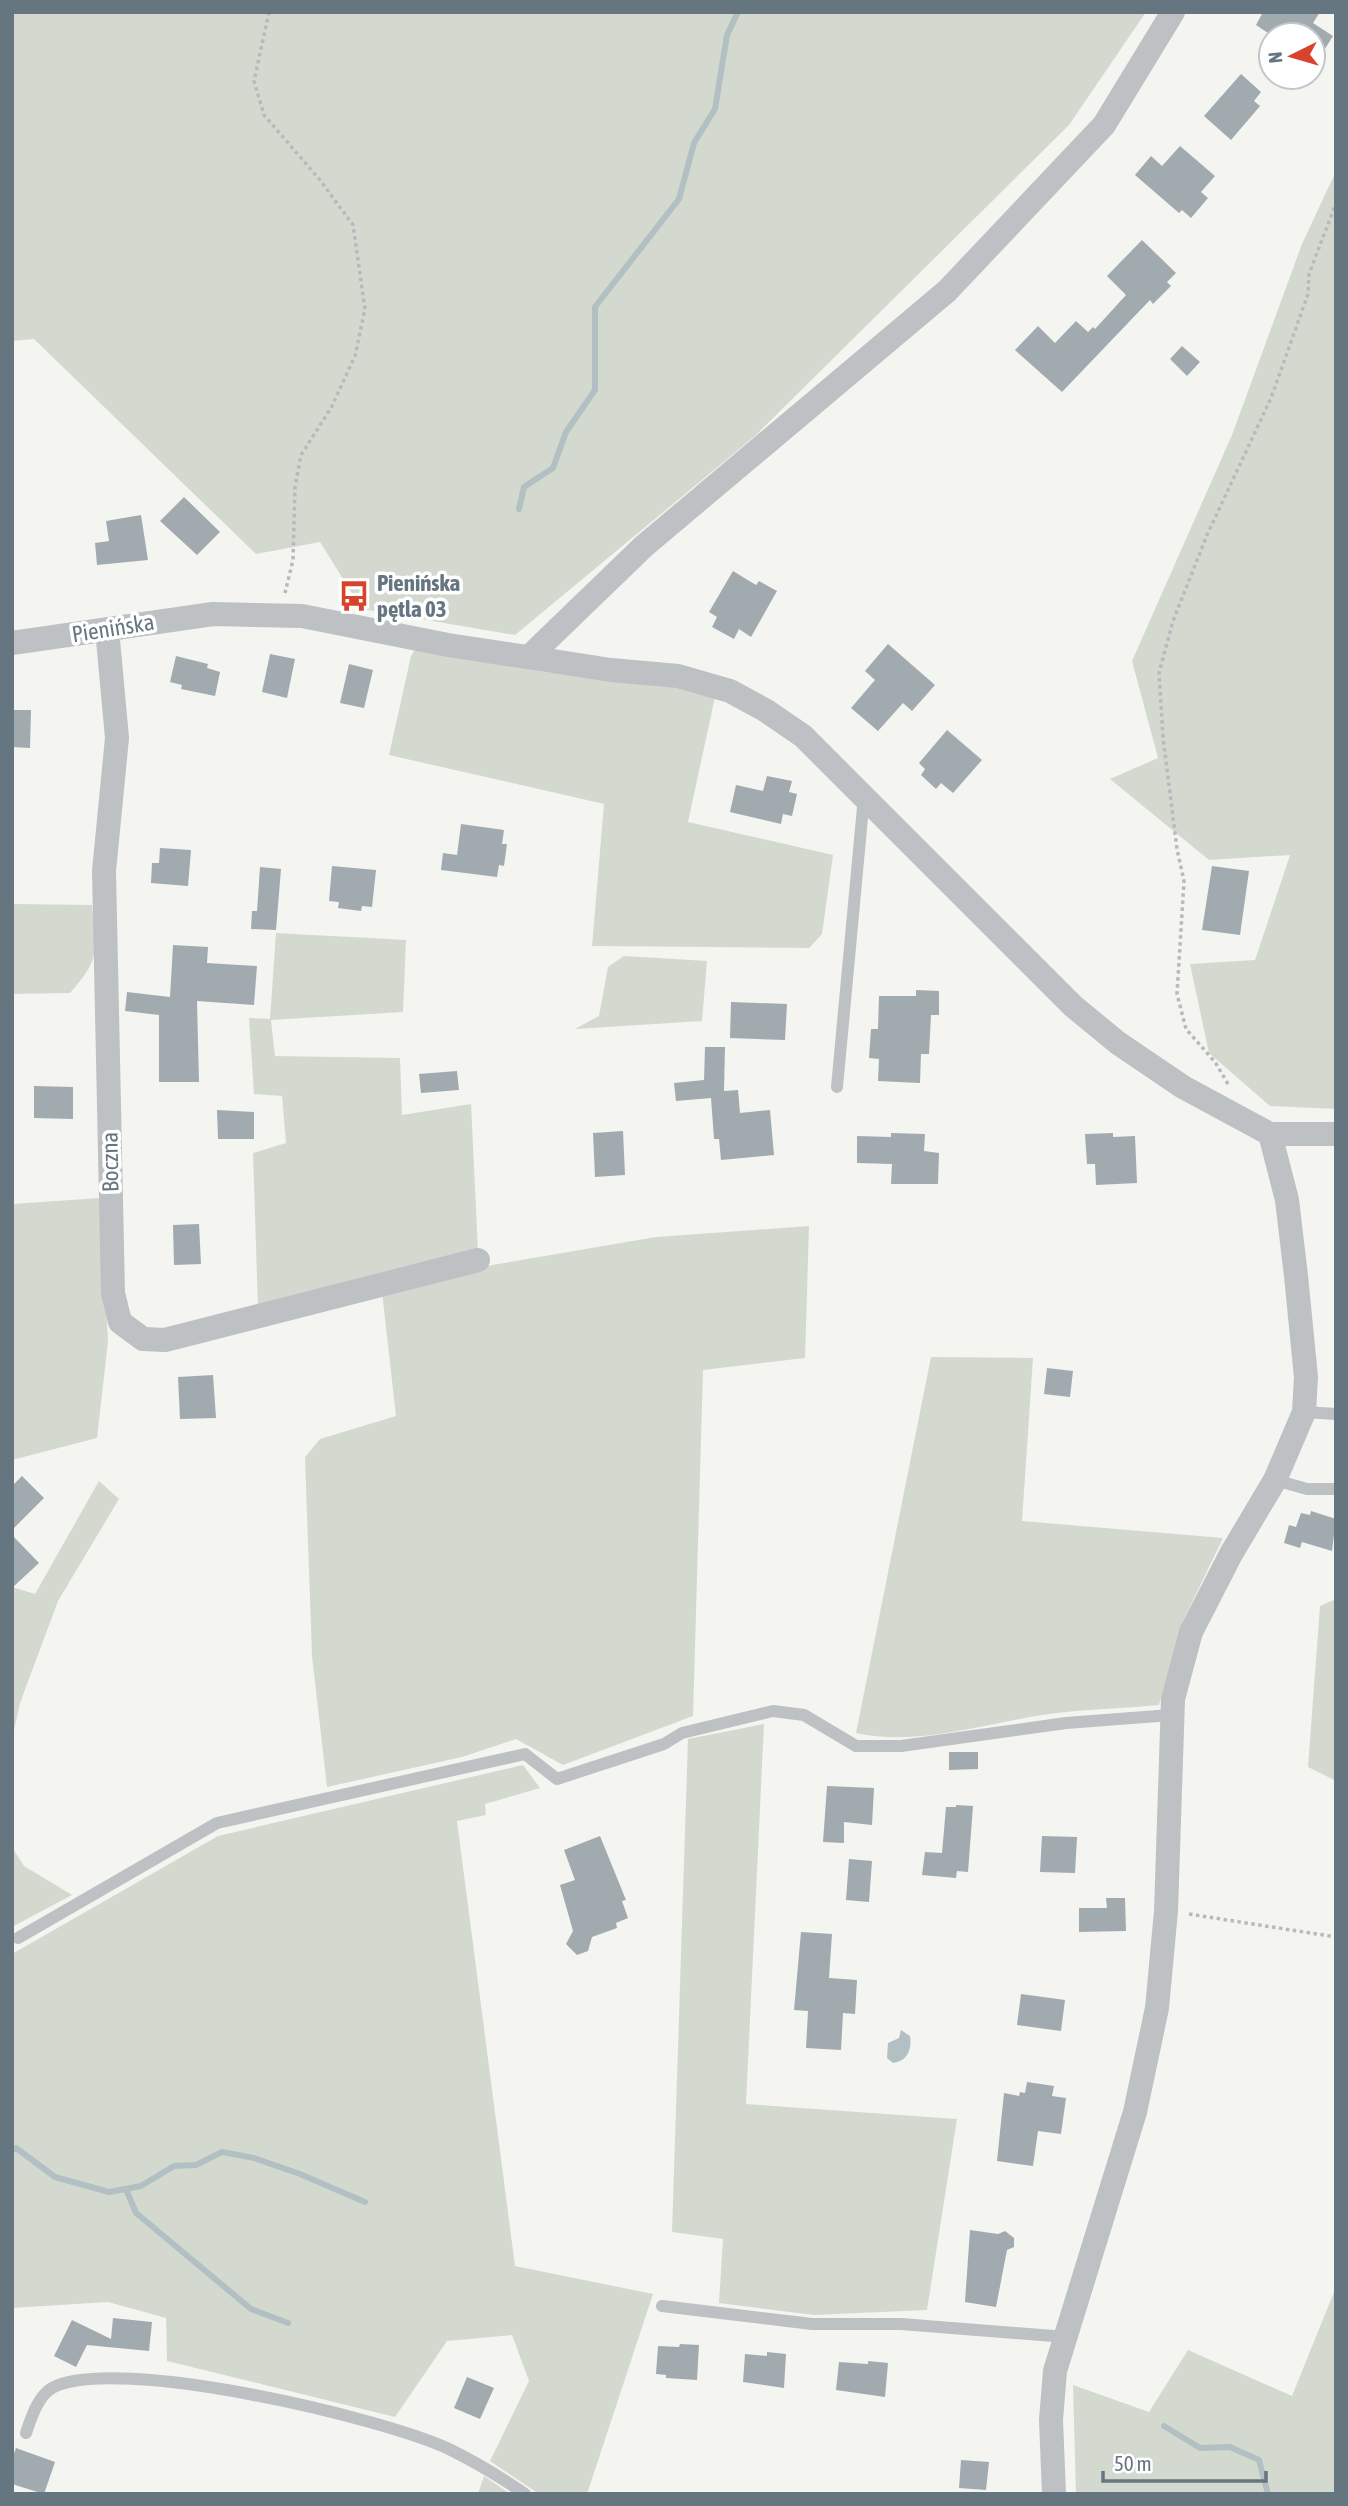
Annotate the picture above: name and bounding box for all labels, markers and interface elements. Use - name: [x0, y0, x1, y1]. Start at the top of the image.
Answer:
- north arrow: [1257, 21, 1327, 91]
- text: N: [1264, 51, 1287, 64]
- place label: Pienińska pętla 03: [377, 570, 461, 622]
- bus stop icon: Pienińska pętla 03: [337, 579, 371, 613]
- street label: Pienińska: [70, 609, 156, 647]
- street label: Boczna: [96, 1132, 124, 1192]
- scale bar: [1103, 2440, 1266, 2484]
- text: 50 m: [1114, 2451, 1152, 2475]

